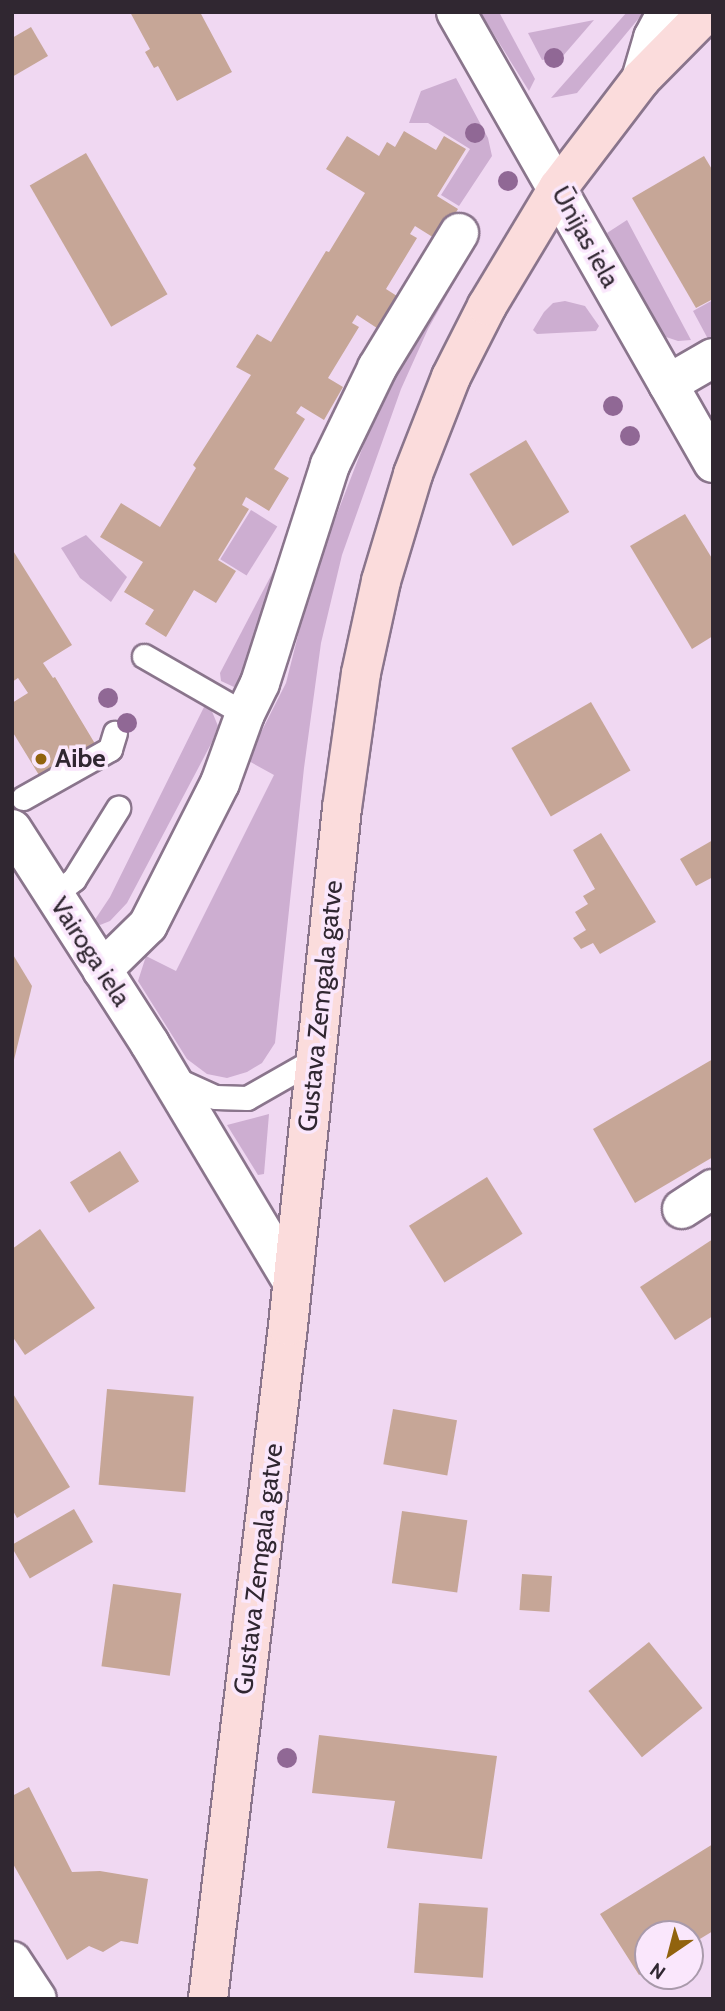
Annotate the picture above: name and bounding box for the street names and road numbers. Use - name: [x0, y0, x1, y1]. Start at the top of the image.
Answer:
- street label: Ūnijas iela: [544, 181, 626, 293]
- street label: Gustava Zemgala gatve: [292, 879, 350, 1133]
- street label: Vairoga iela: [43, 892, 137, 1012]
- street label: Gustava Zemgala gatve: [228, 1442, 290, 1696]

